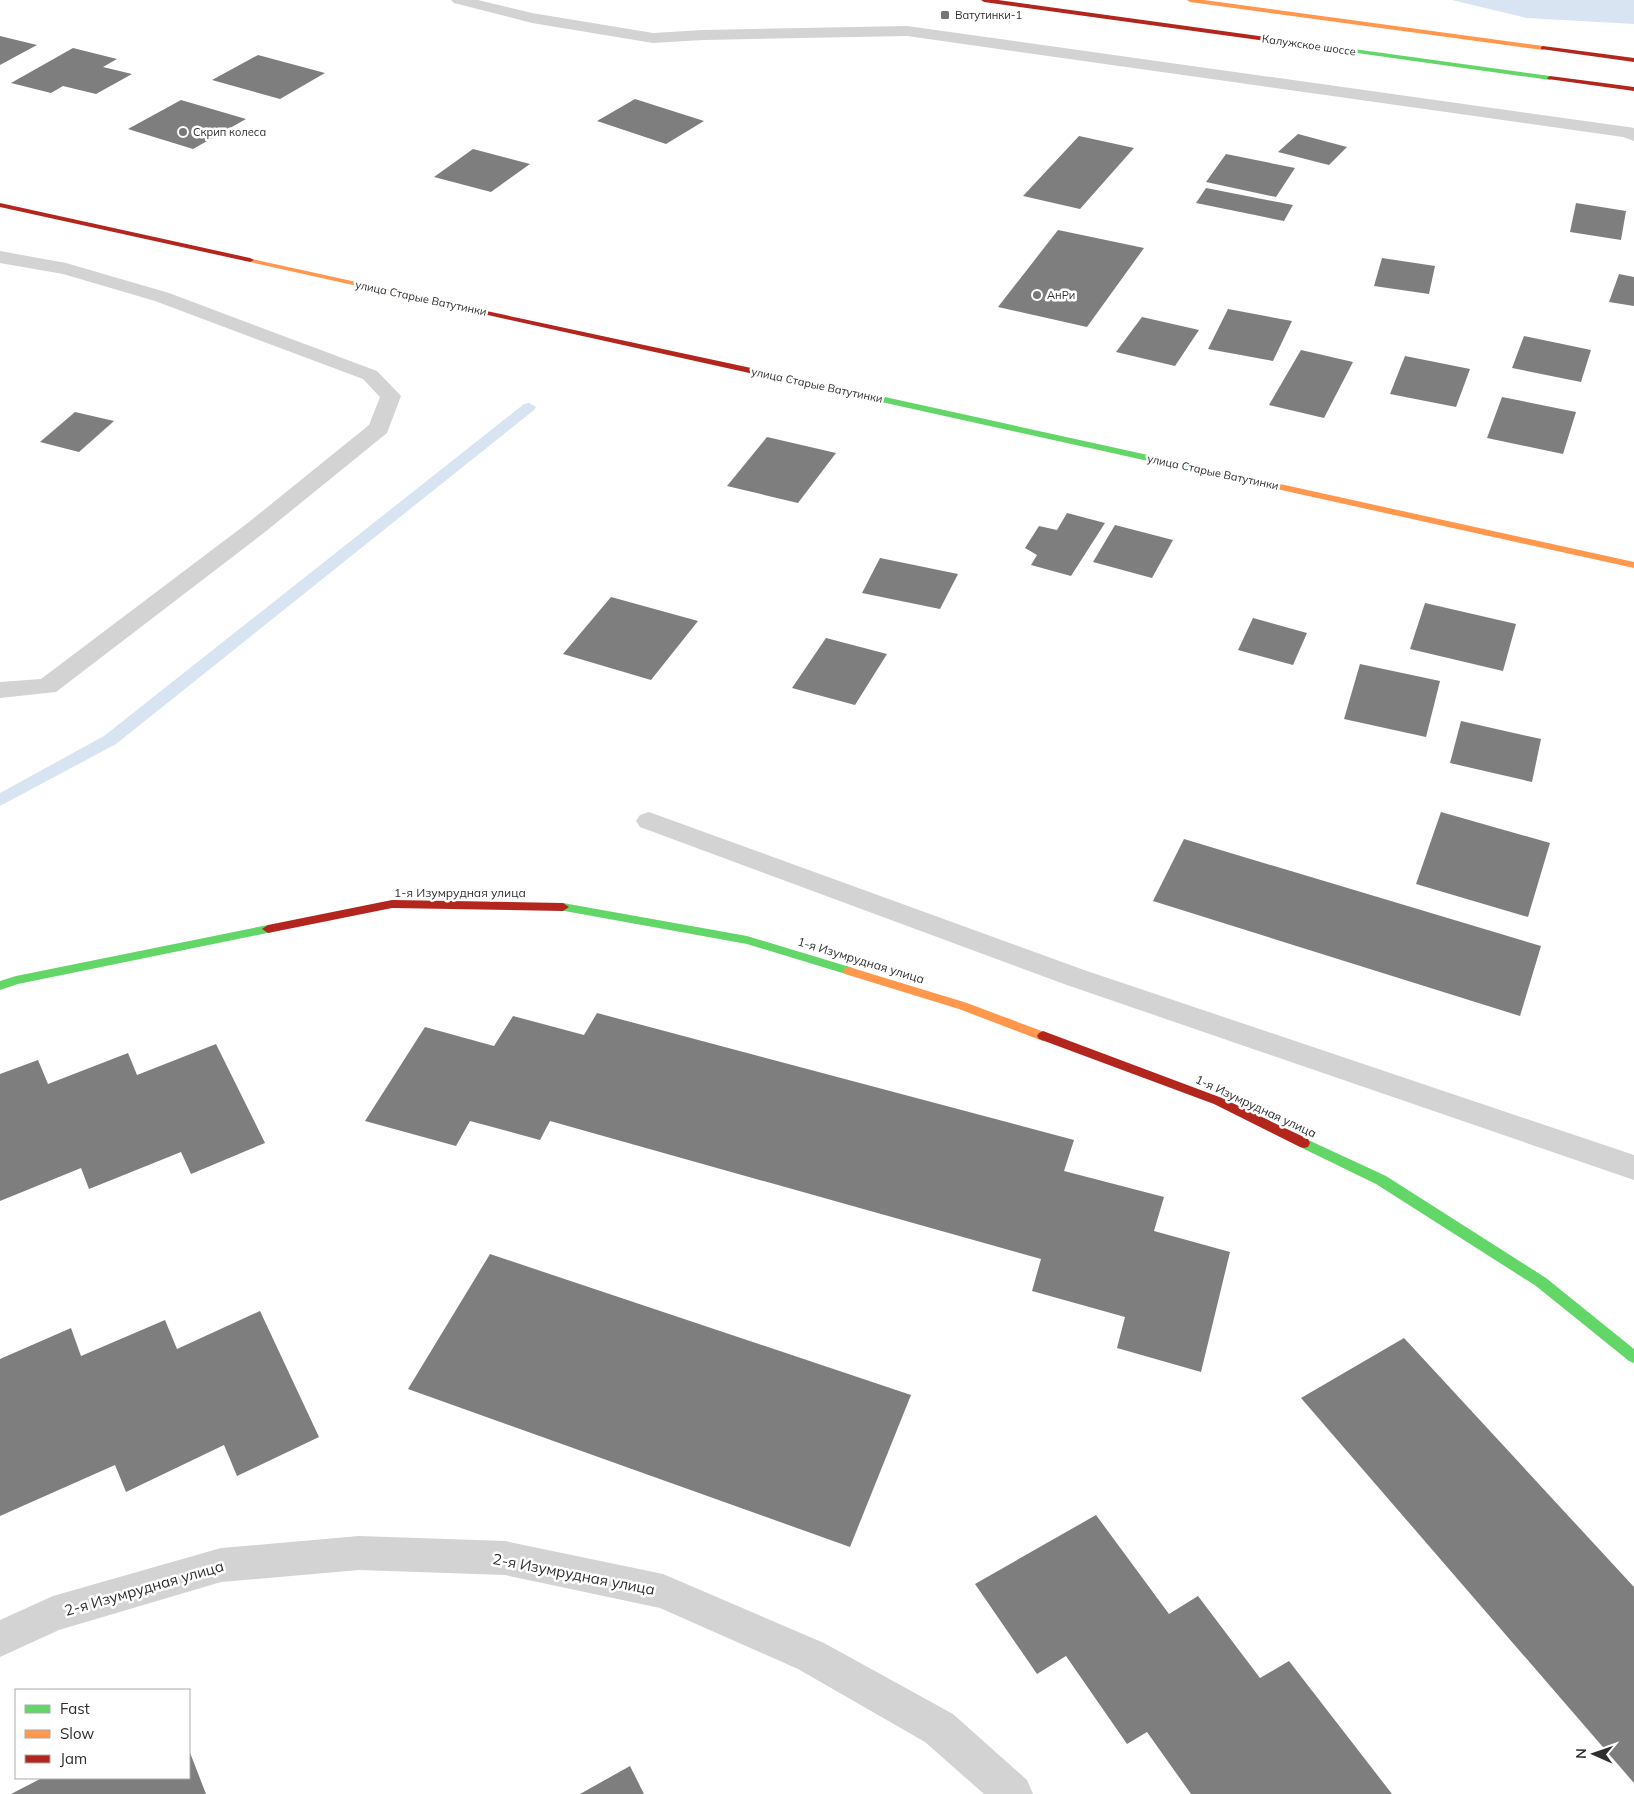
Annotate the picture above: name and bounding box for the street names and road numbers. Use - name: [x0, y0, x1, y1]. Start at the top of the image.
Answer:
- street label: Калужское шоссе: [1261, 31, 1357, 59]
- street label: улица Старые Ватутинки: [354, 277, 488, 319]
- street label: улица Старые Ватутинки: [750, 364, 884, 406]
- street label: улица Старые Ватутинки: [1146, 451, 1280, 493]
- street label: 1-я Изумрудная улица: [394, 885, 526, 900]
- street label: 1-я Изумрудная улица: [796, 934, 926, 986]
- street label: 1-я Изумрудная улица: [1193, 1071, 1319, 1141]
- street label: 2-я Изумрудная улица: [491, 1549, 657, 1599]
- street label: 2-я Изумрудная улица: [62, 1556, 226, 1620]

